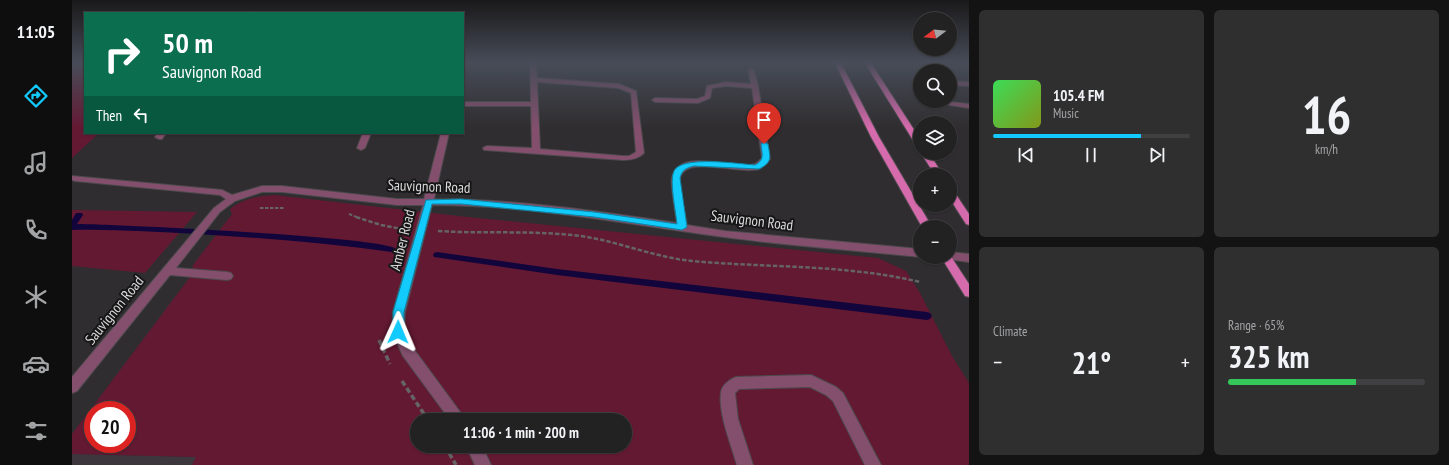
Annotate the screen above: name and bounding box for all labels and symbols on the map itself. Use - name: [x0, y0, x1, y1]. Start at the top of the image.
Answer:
- north arrow: [913, 12, 957, 56]
- pin: [747, 103, 781, 144]
- street label: Sauvignon Road: [387, 175, 471, 197]
- street label: Sauvignon Road: [710, 206, 794, 234]
- street label: Amber Road: [385, 207, 419, 273]
- street label: Sauvignon Road: [81, 272, 147, 348]
- position arrow: [377, 311, 419, 353]
- speed limit sign: 20: [84, 401, 136, 453]

